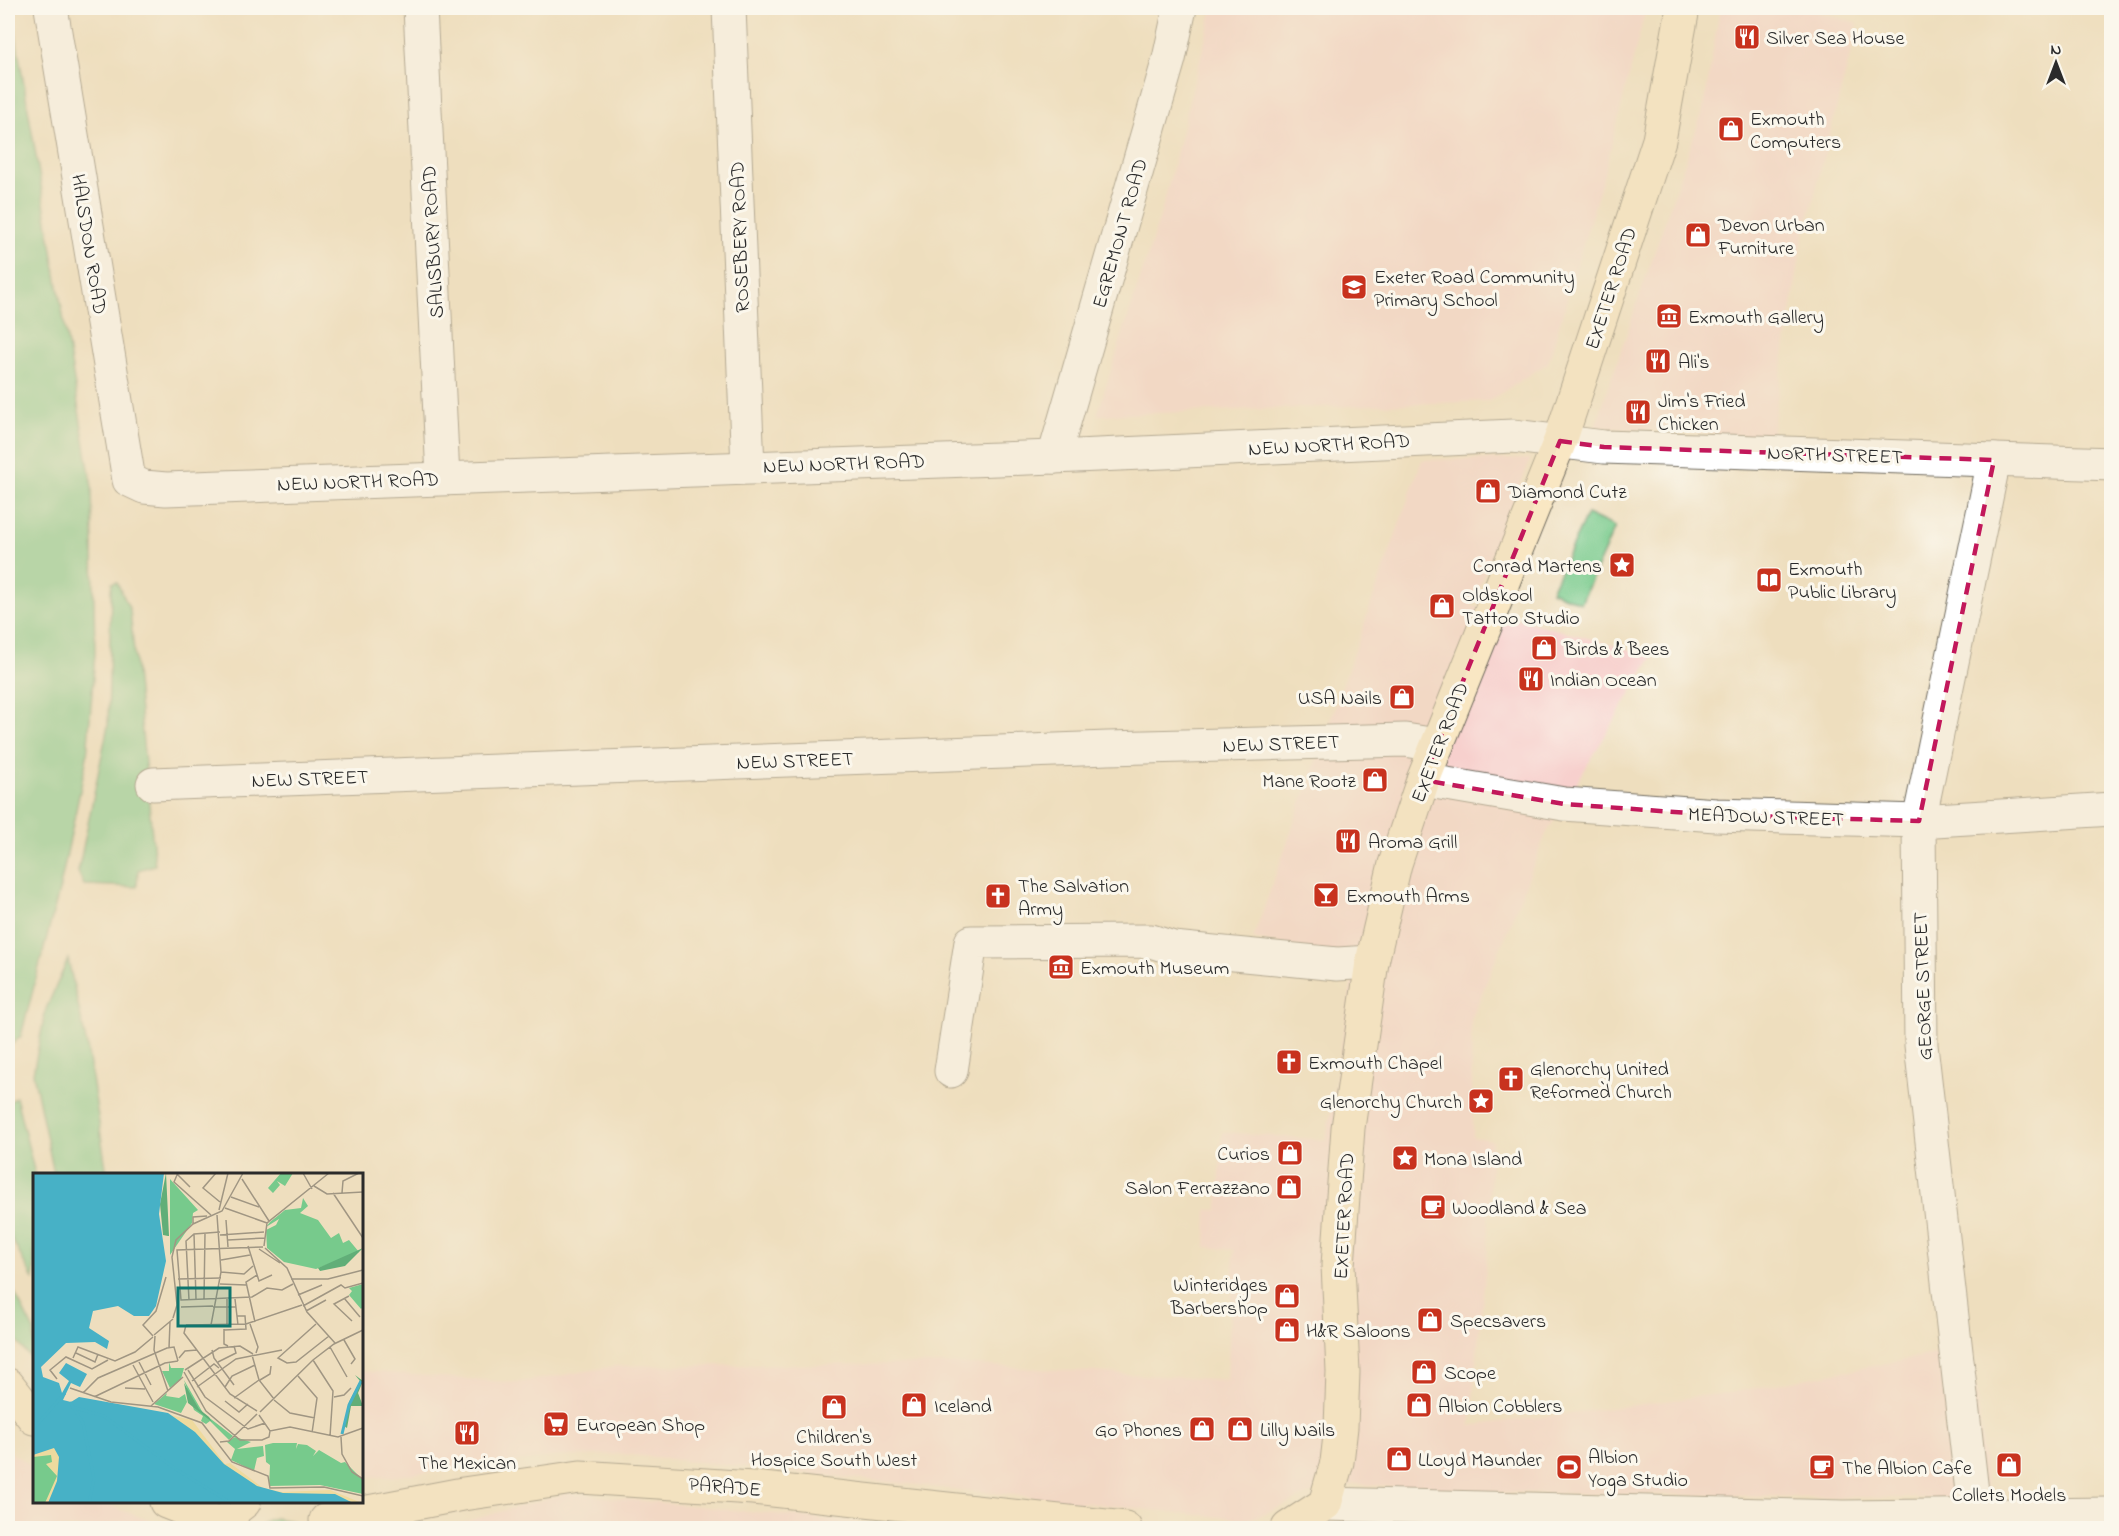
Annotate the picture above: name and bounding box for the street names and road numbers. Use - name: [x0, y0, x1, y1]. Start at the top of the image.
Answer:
- street label: EGREMONT ROAD: [1086, 155, 1157, 312]
- street label: ROSEBERY ROAD: [724, 161, 759, 313]
- street label: SALISBURY ROAD: [416, 165, 453, 319]
- street label: HALSDON ROAD: [62, 172, 113, 317]
- street label: EXETER ROAD: [1579, 224, 1646, 354]
- street label: NEW NORTH ROAD: [1247, 428, 1411, 465]
- street label: NORTH STREET: [1767, 440, 1903, 473]
- street label: NEW NORTH ROAD: [763, 448, 926, 483]
- street label: NEW NORTH ROAD: [277, 466, 440, 501]
- street label: EXETER ROAD: [1405, 679, 1478, 807]
- street label: NEW STREET: [1222, 729, 1340, 762]
- street label: NEW STREET: [736, 746, 854, 779]
- street label: NEW STREET: [251, 764, 369, 797]
- street label: MEADOW STREET: [1687, 801, 1844, 836]
- street label: GEORGE STREET: [1907, 911, 1942, 1061]
- street label: EXETER ROAD: [1328, 1152, 1363, 1280]
- street label: PARADE: [687, 1471, 762, 1506]

